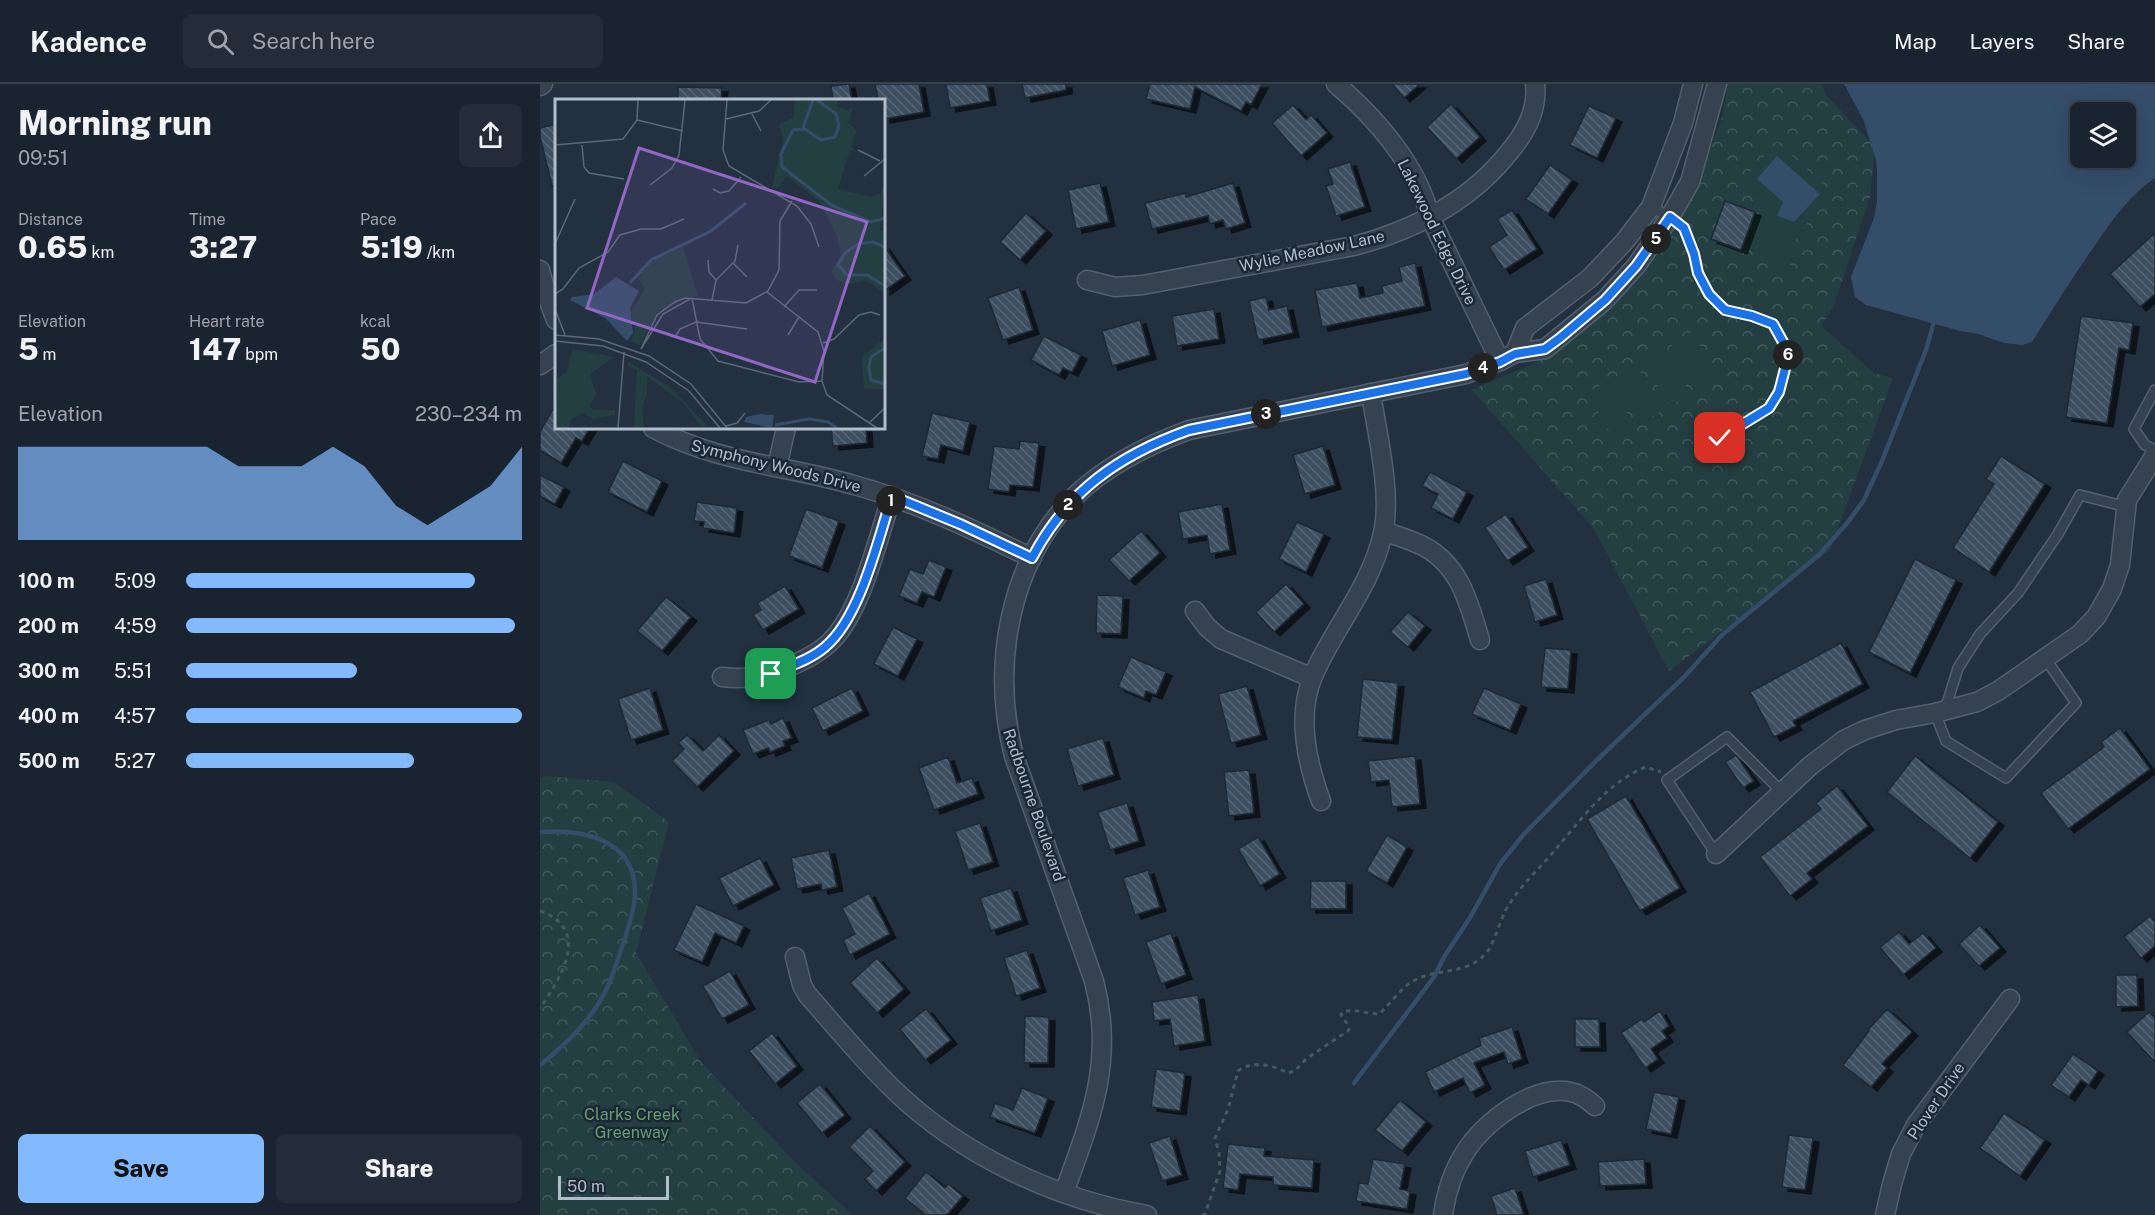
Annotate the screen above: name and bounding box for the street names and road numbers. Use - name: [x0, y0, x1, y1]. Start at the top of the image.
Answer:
- street label: Lakewood Edge Drive: [1394, 156, 1480, 308]
- street label: Wylie Meadow Lane: [1238, 226, 1386, 276]
- street label: Symphony Woods Drive: [689, 436, 863, 496]
- street label: Radbourne Boulevard: [999, 726, 1069, 884]
- street label: Plover Drive: [1903, 1059, 1969, 1143]

